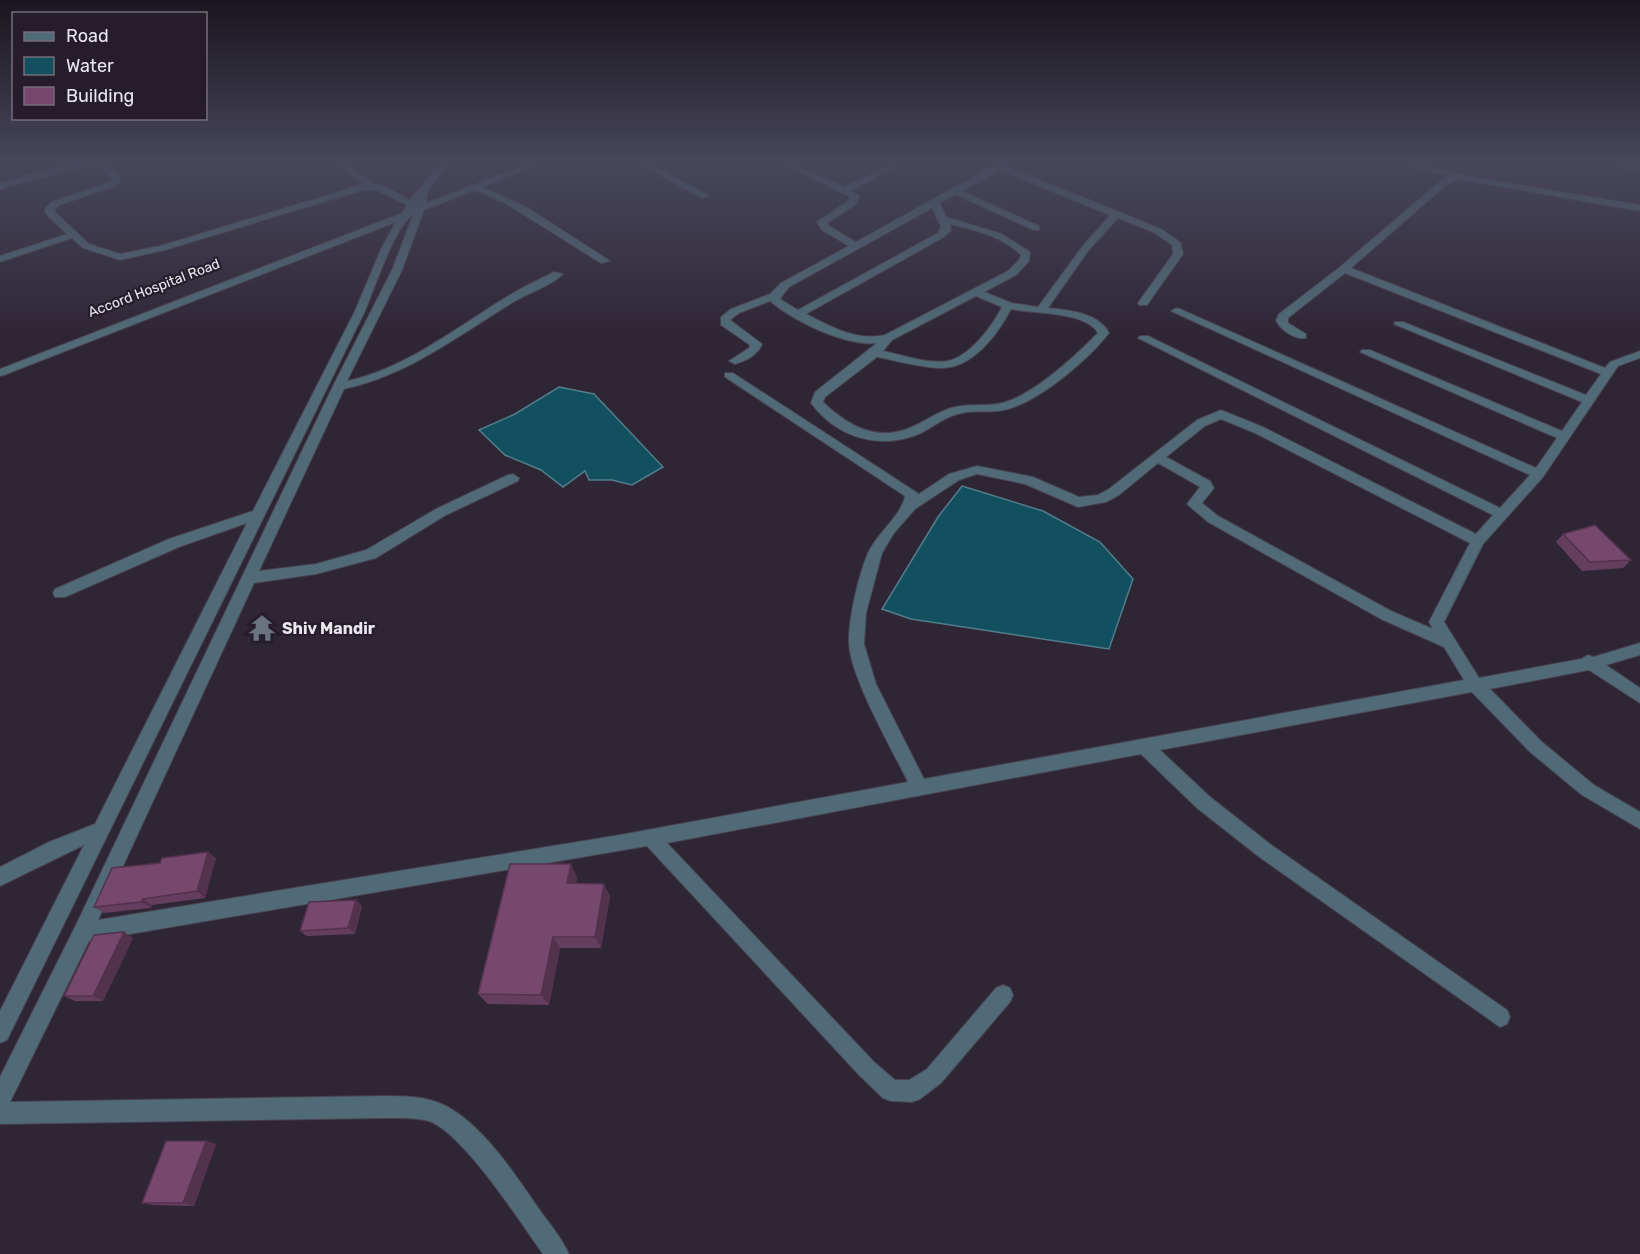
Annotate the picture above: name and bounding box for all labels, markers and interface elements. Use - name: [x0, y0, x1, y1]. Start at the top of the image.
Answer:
- legend: [12, 12, 207, 120]
- text: Road: [66, 25, 109, 47]
- text: Water: [66, 55, 114, 77]
- text: Building: [66, 85, 134, 107]
- street label: Accord Hospital Road: [86, 255, 222, 321]
- temple icon: Shiv Mandir: [247, 613, 277, 643]
- place label: Shiv Mandir: [282, 619, 376, 638]

